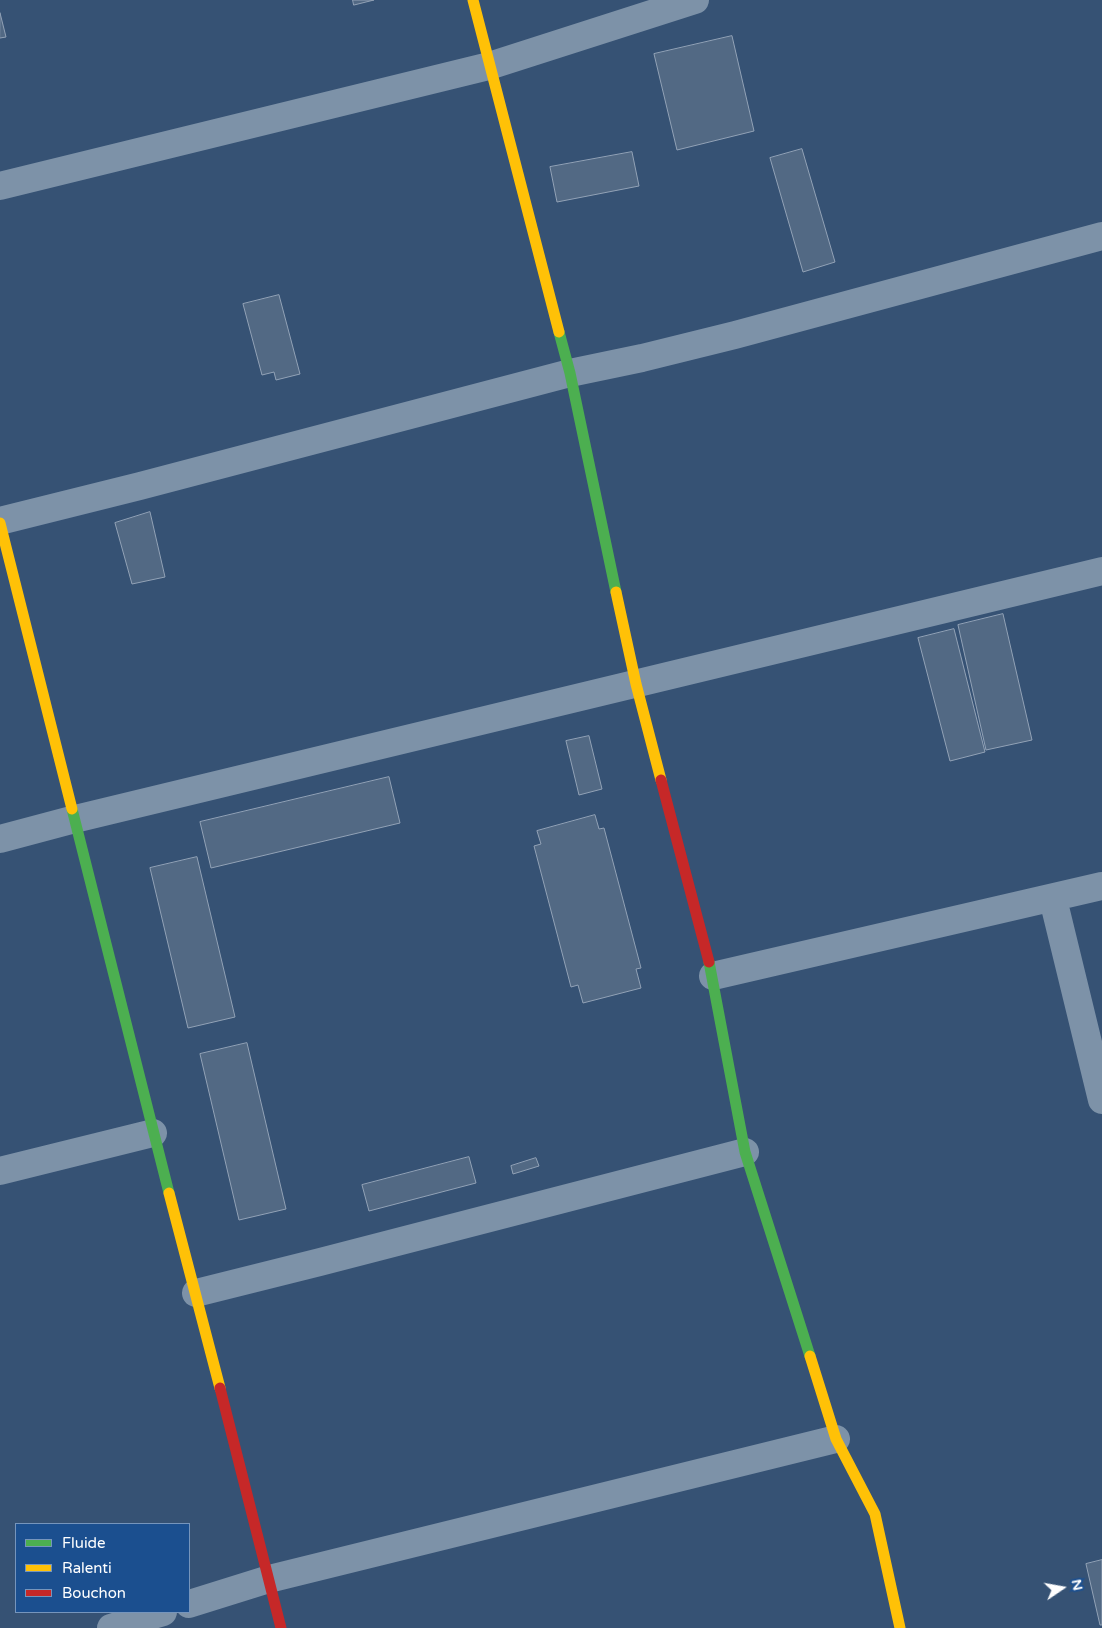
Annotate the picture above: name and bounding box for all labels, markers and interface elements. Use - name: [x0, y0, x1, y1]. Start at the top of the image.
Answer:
- legend: [15, 1523, 190, 1613]
- text: Fluide: [62, 1534, 106, 1552]
- text: Ralenti: [62, 1559, 112, 1577]
- north arrow: [1037, 1563, 1087, 1613]
- text: N: [1068, 1578, 1087, 1592]
- text: Bouchon: [62, 1584, 126, 1602]

